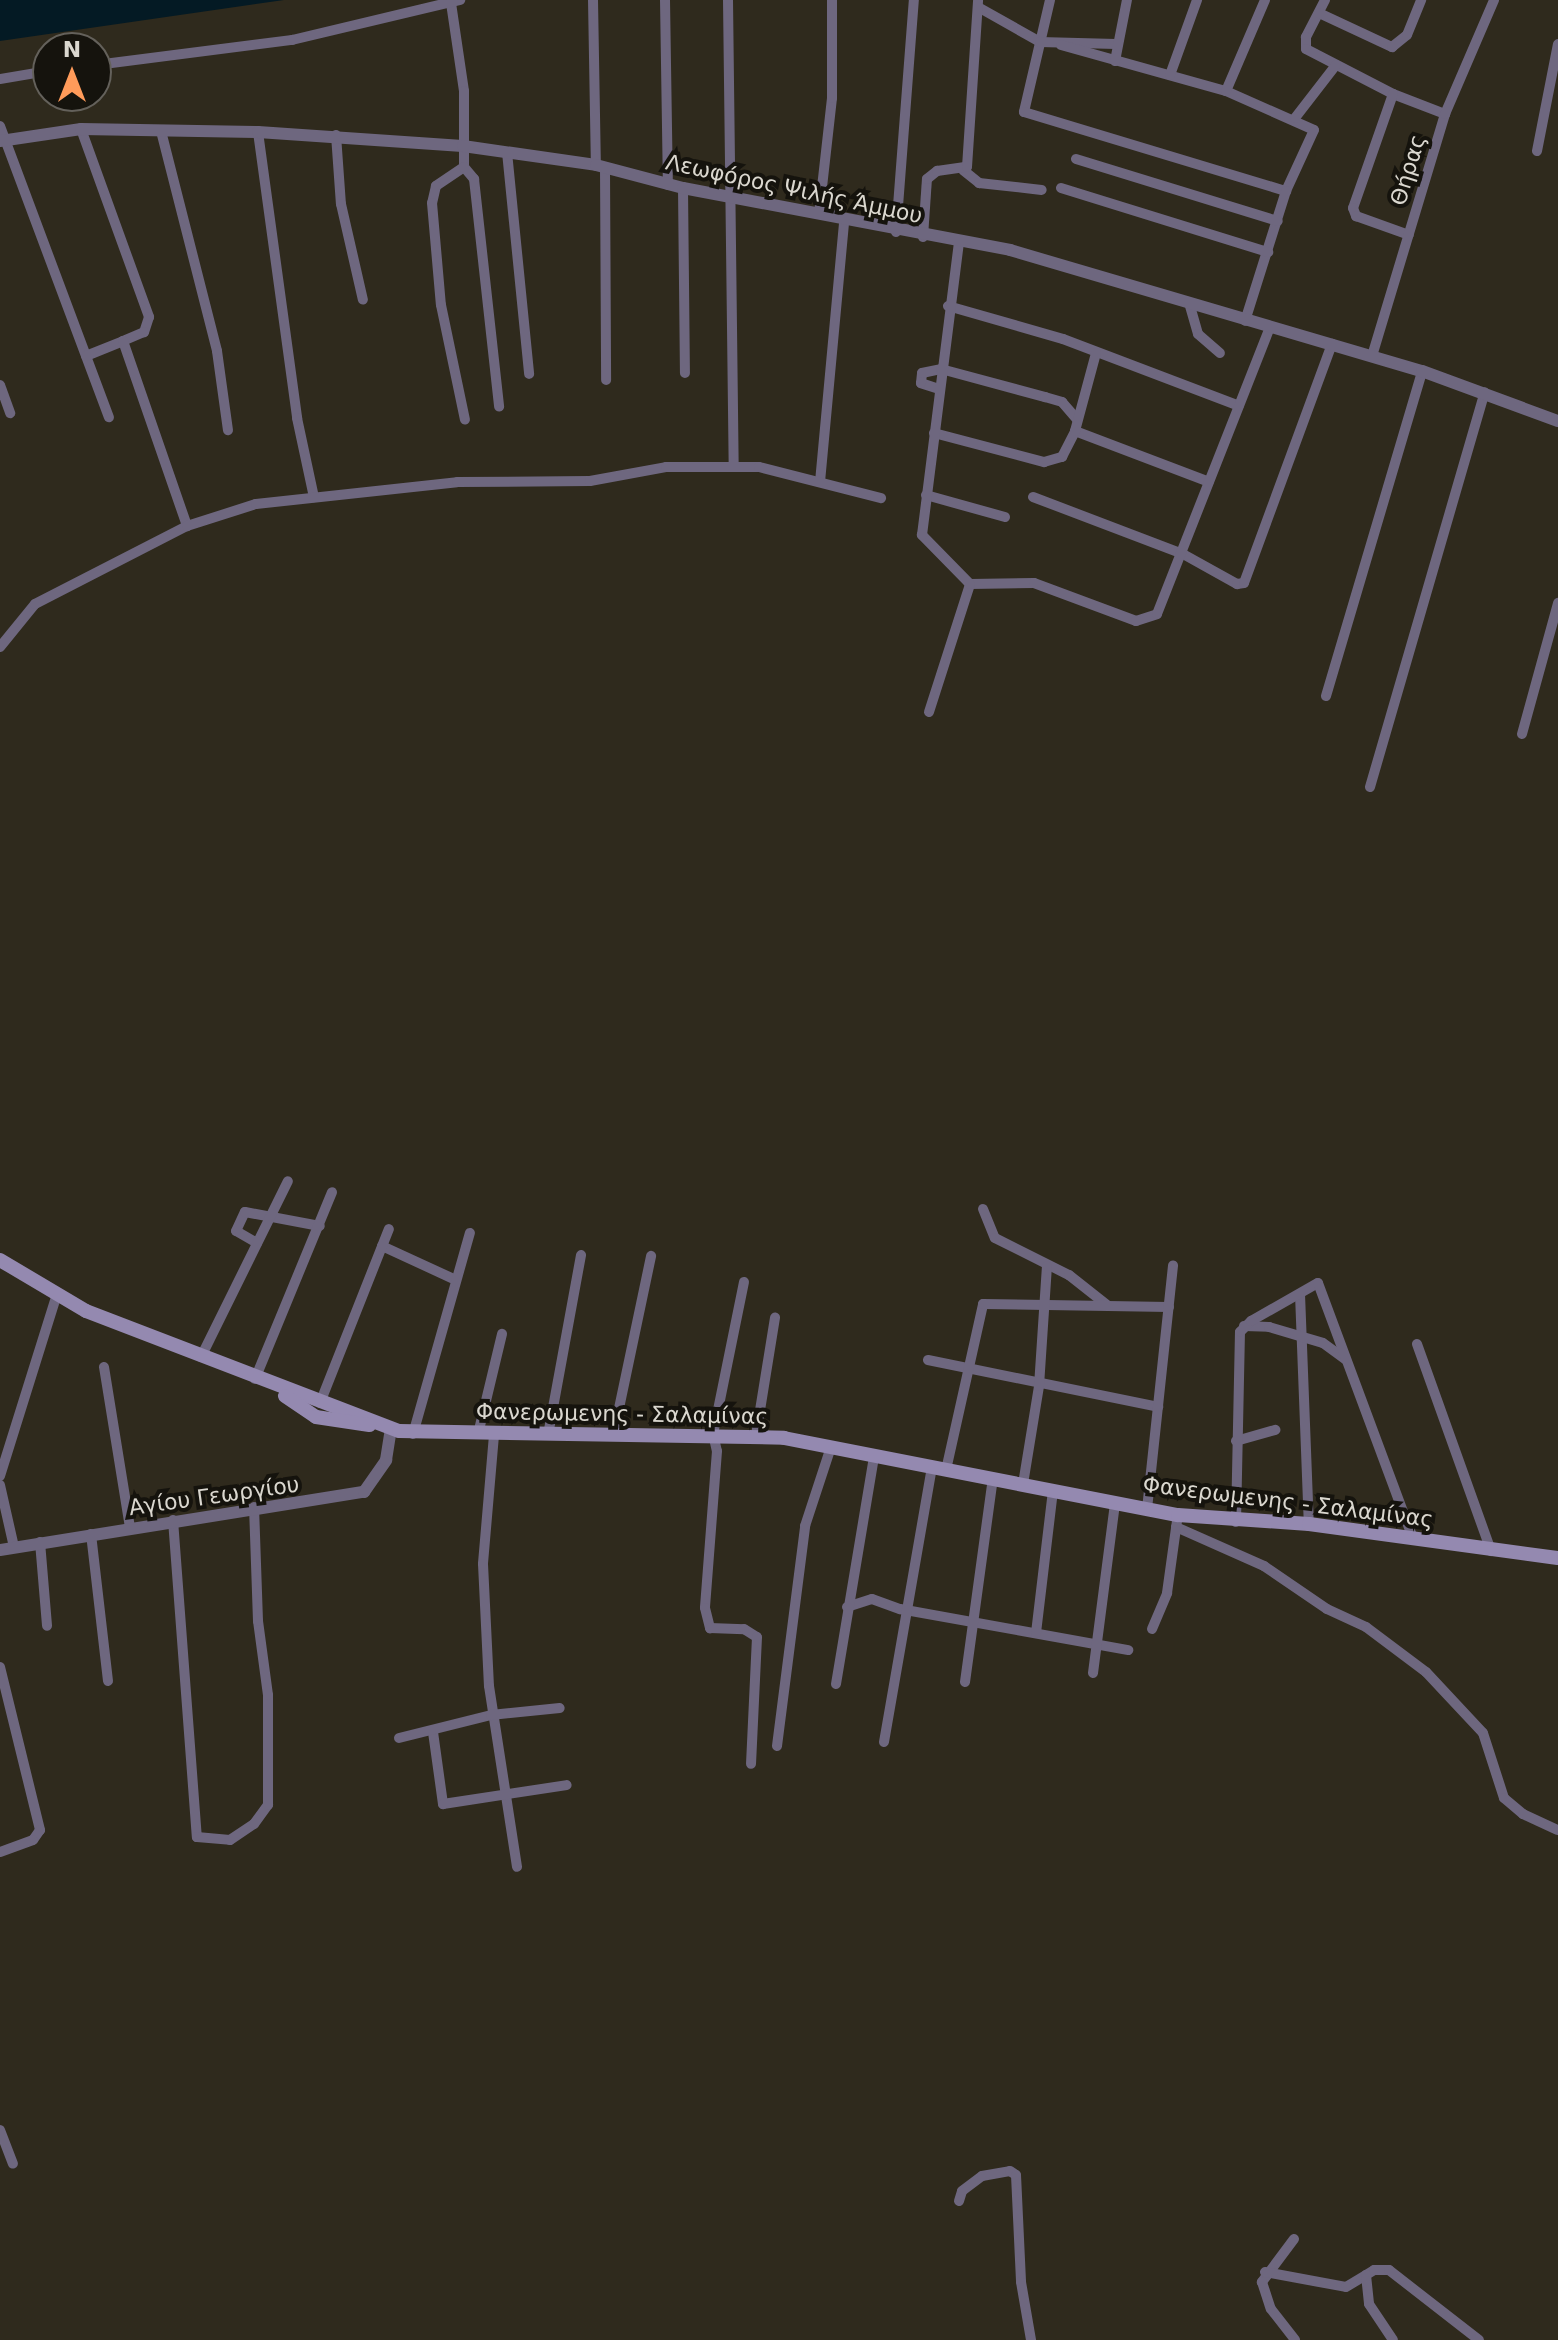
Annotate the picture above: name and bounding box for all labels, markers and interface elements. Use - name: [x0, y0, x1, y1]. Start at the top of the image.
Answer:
- north arrow: [32, 32, 112, 112]
- text: N: [63, 37, 81, 62]
- street label: Θήρας: [1385, 131, 1431, 209]
- street label: Λεωφόρος Ψιλής Άμμου: [663, 149, 925, 229]
- street label: Φανερωμενης - Σαλαμίνας: [476, 1398, 768, 1430]
- street label: Αγίου Γεωργίου: [127, 1471, 301, 1521]
- street label: Φανερωμενης - Σαλαμίνας: [1141, 1471, 1435, 1533]

